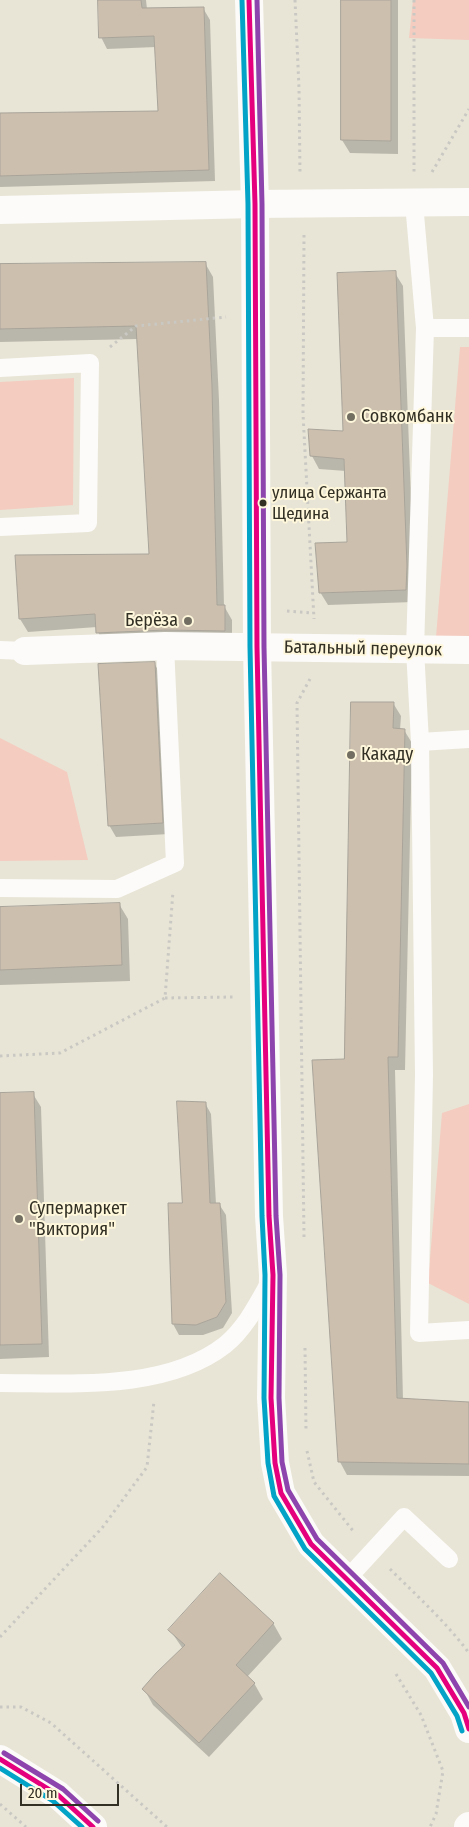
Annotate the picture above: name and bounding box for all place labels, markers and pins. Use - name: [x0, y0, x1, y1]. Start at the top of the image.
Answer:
- place label: Совкомбанк: [361, 406, 453, 428]
- marker: Совкомбанк: [345, 411, 357, 423]
- place label: улица Сержанта Щедина: [272, 483, 387, 523]
- marker: улица Сержанта Щедина: [258, 498, 268, 508]
- place label: Берёза: [125, 610, 178, 632]
- marker: Берёза: [182, 615, 194, 627]
- place label: Какаду: [361, 744, 413, 766]
- marker: Какаду: [345, 749, 357, 761]
- place label: Супермаркет "Виктория": [29, 1198, 127, 1240]
- marker: Супермаркет "Виктория": [13, 1213, 25, 1225]

